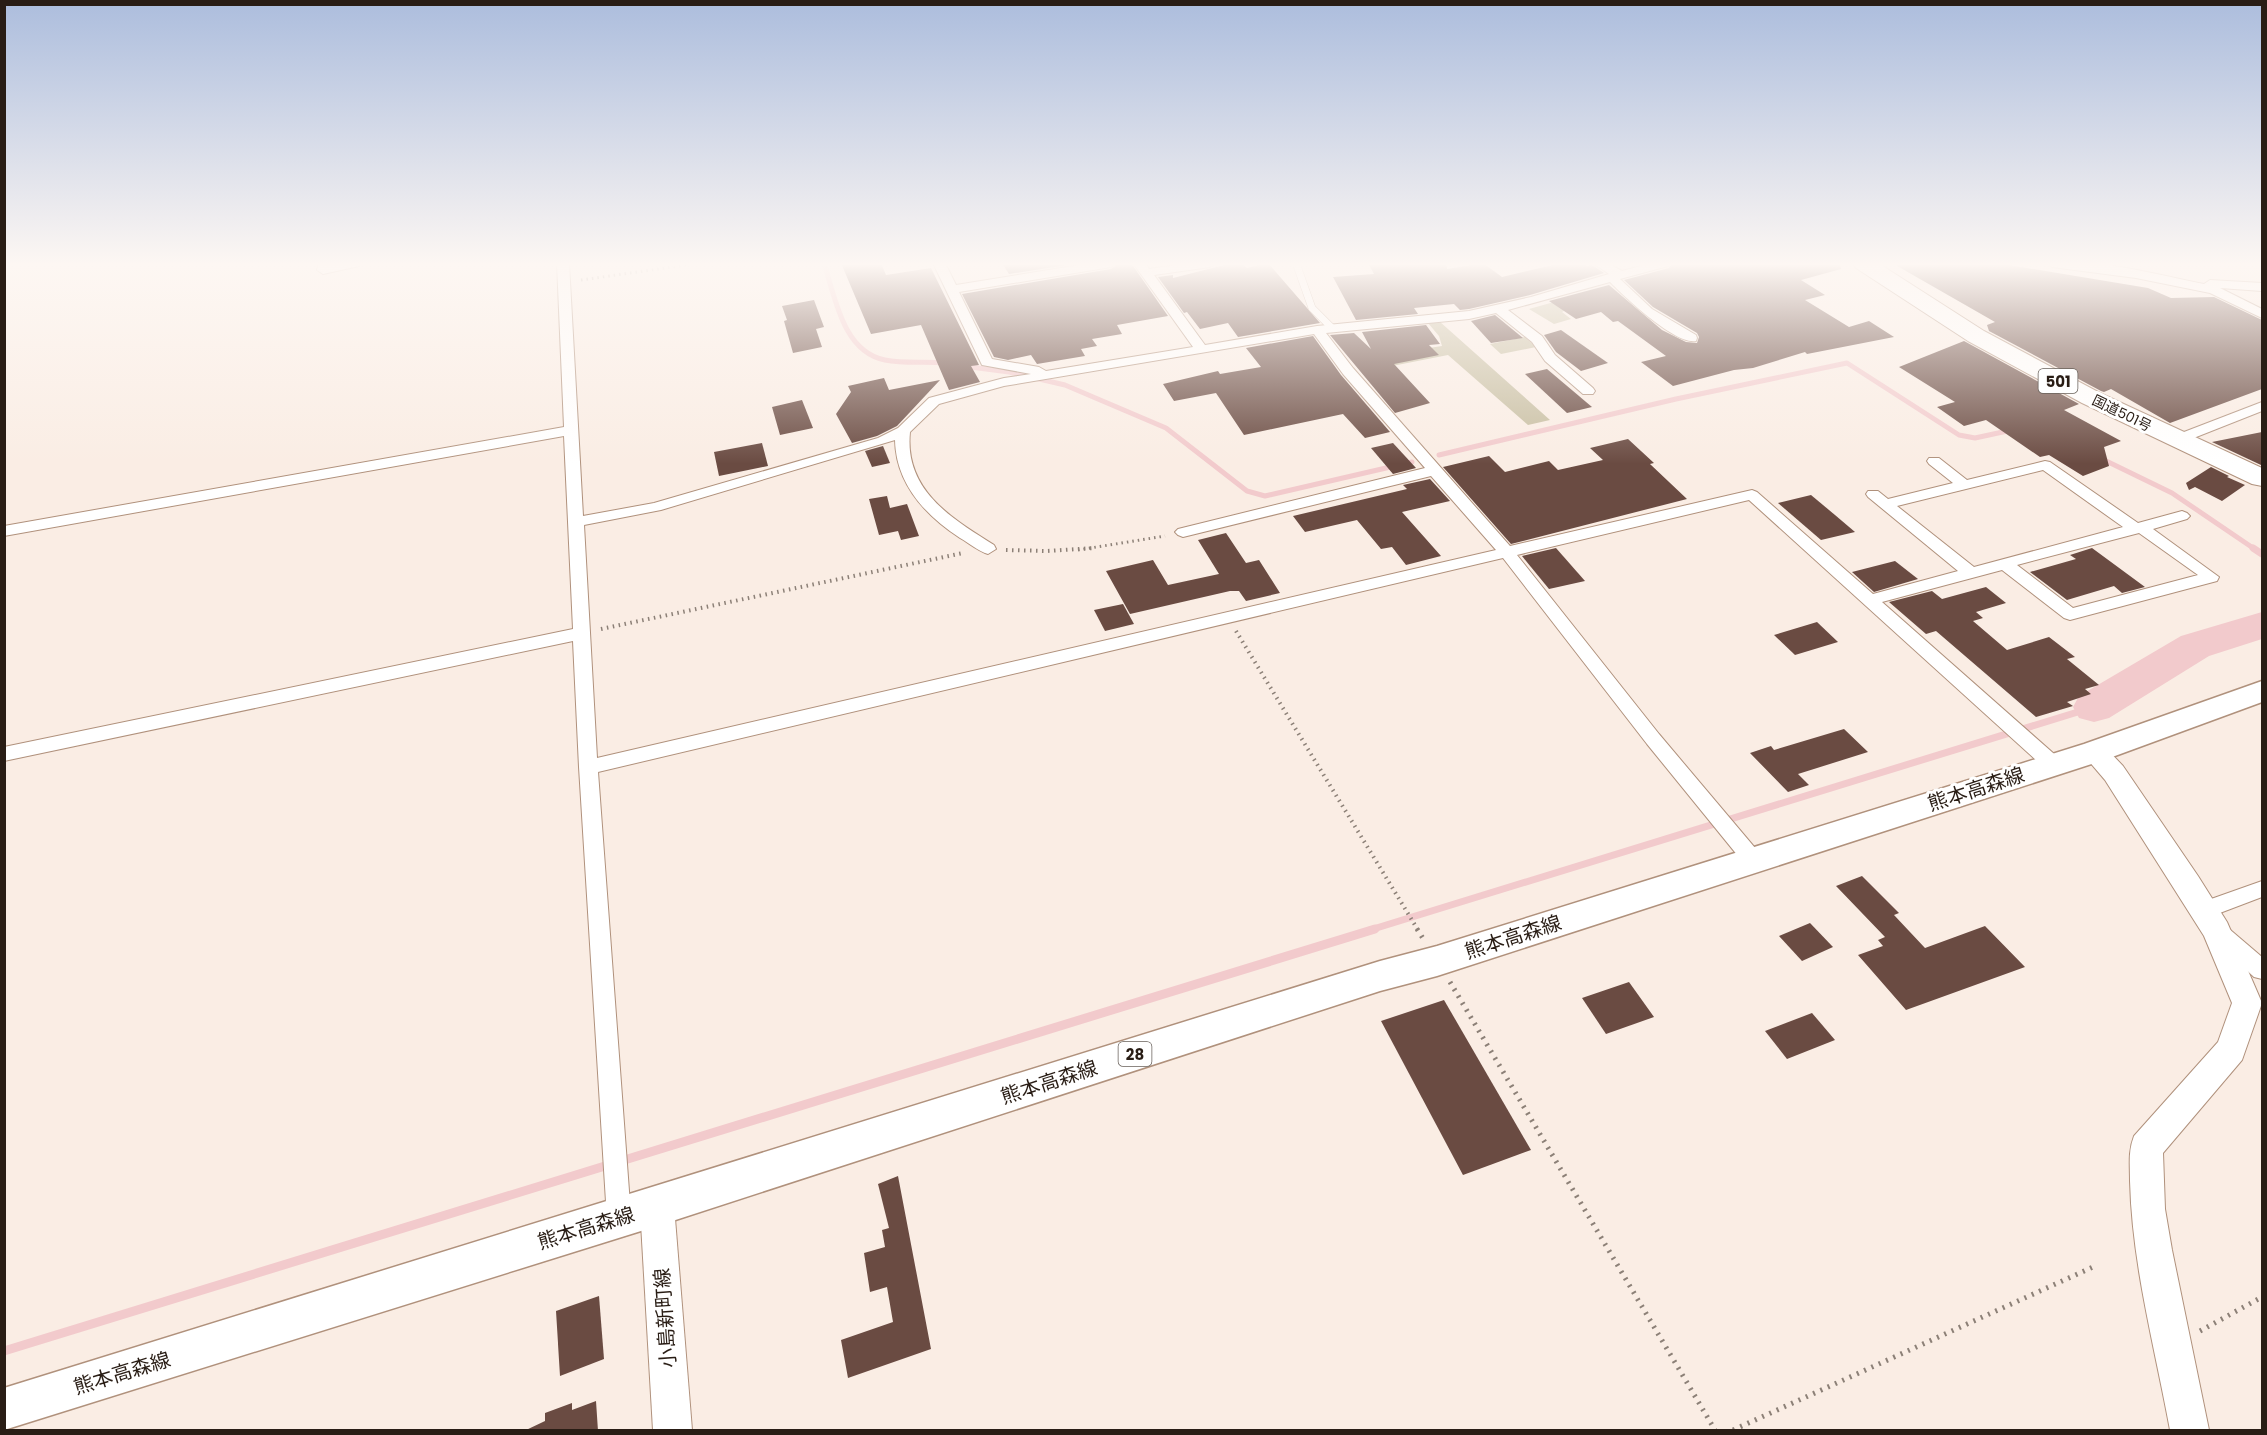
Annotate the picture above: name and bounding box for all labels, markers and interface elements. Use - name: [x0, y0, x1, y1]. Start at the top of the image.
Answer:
- road number: 501: [2038, 369, 2078, 393]
- street label: 国道501号: [2089, 390, 2155, 436]
- street label: 熊本高森線: [1924, 760, 2028, 818]
- street label: 熊本高森線: [1461, 908, 1565, 966]
- road number: 28: [1118, 1042, 1152, 1066]
- street label: 熊本高森線: [997, 1053, 1101, 1111]
- street label: 熊本高森線: [534, 1200, 638, 1256]
- street label: 小島新町線: [648, 1267, 682, 1369]
- street label: 熊本高森線: [70, 1345, 174, 1401]

